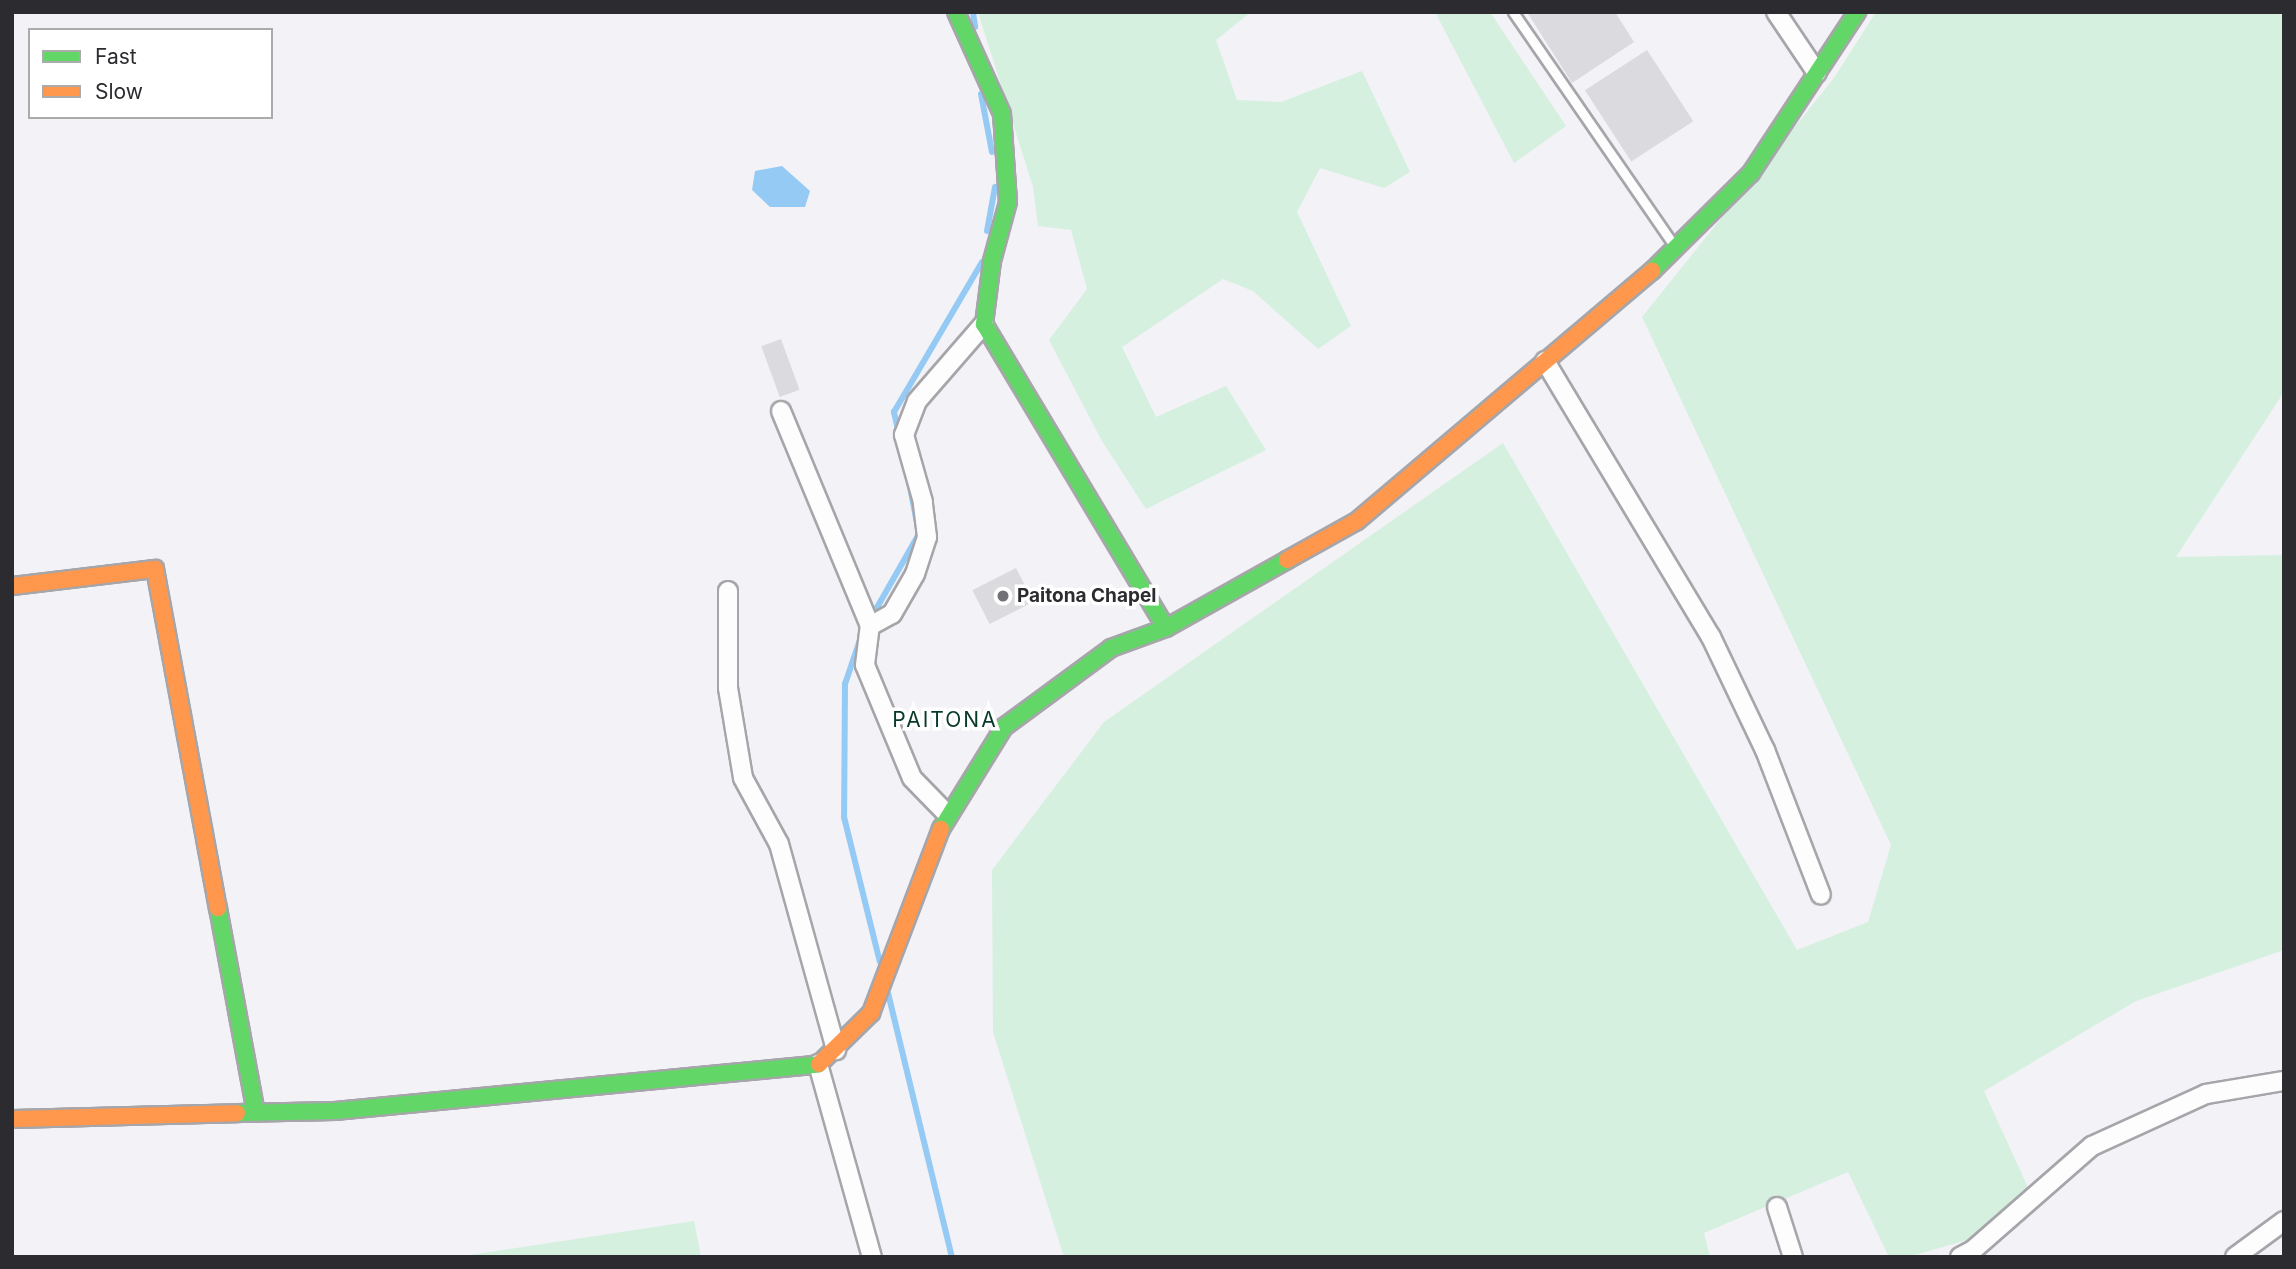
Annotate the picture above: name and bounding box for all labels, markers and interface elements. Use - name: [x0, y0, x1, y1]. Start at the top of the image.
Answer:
- legend: [28, 28, 273, 119]
- text: Fast: [95, 44, 137, 69]
- text: Slow: [95, 79, 143, 104]
- place label: Paitona Chapel: [1017, 585, 1156, 607]
- marker: Paitona Chapel: [995, 588, 1011, 604]
- district label: PAITONA: [893, 707, 997, 733]

